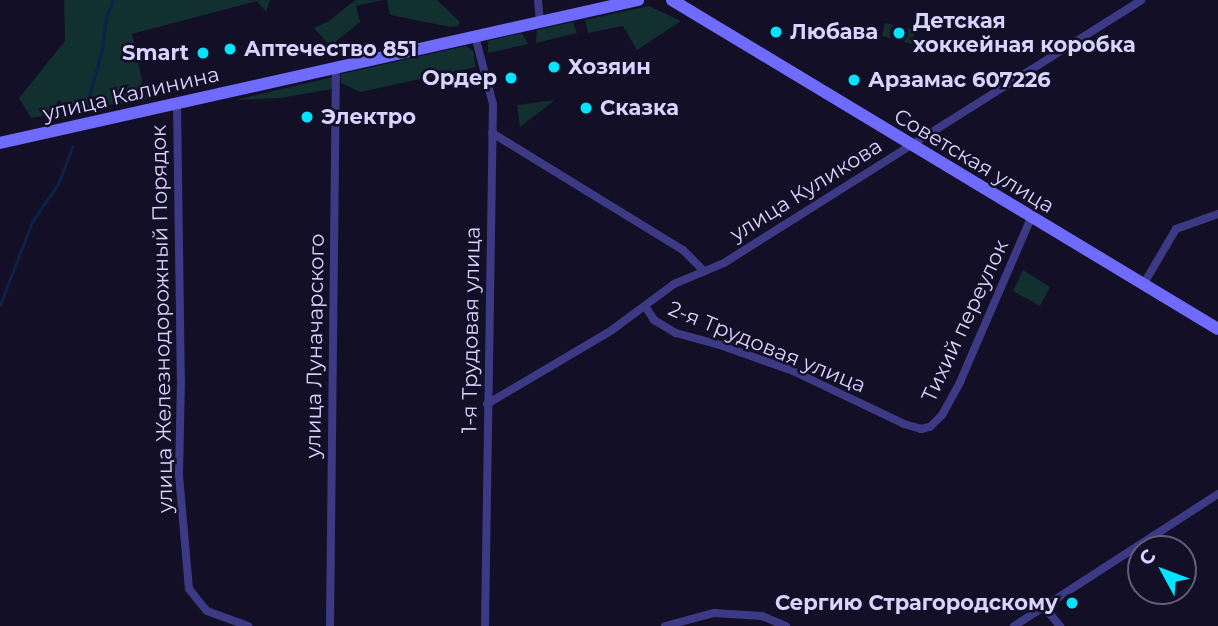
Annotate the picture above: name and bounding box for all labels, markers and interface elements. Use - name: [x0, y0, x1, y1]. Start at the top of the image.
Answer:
- place label: Детская хоккейная коробка: [913, 8, 1136, 58]
- place label: Любава: [790, 19, 878, 45]
- marker: Любава: [768, 24, 784, 40]
- marker: Детская хоккейная коробка: [891, 25, 907, 41]
- place label: Аптечество 851: [244, 36, 417, 62]
- place label: Smart: [122, 40, 189, 66]
- marker: Аптечество 851: [222, 41, 238, 57]
- marker: Smart: [195, 45, 211, 61]
- place label: Хозяин: [568, 54, 651, 80]
- marker: Хозяин: [546, 59, 562, 75]
- street label: улица Калинина: [40, 61, 222, 127]
- place label: Ордер: [422, 65, 497, 91]
- place label: Арзамас 607226: [868, 67, 1051, 93]
- marker: Ордер: [503, 70, 519, 86]
- marker: Арзамас 607226: [846, 72, 862, 88]
- place label: Сказка: [600, 95, 679, 121]
- marker: Сказка: [578, 100, 594, 116]
- street label: Советская улица: [889, 103, 1059, 219]
- place label: Электро: [321, 104, 416, 130]
- marker: Электро: [299, 109, 315, 125]
- street label: улица Железнодорожный Порядок: [146, 125, 178, 513]
- street label: улица Куликова: [725, 133, 887, 247]
- street label: 1-я Трудовая улица: [457, 227, 485, 433]
- street label: улица Луначарского: [300, 233, 330, 459]
- street label: Тихий переулок: [916, 236, 1014, 406]
- street label: 2-я Трудовая улица: [665, 296, 869, 398]
- north arrow: [1127, 535, 1197, 605]
- text: С: [1134, 544, 1160, 570]
- place label: Сергию Страгородскому: [775, 590, 1058, 616]
- marker: Сергию Страгородскому: [1064, 595, 1080, 611]

